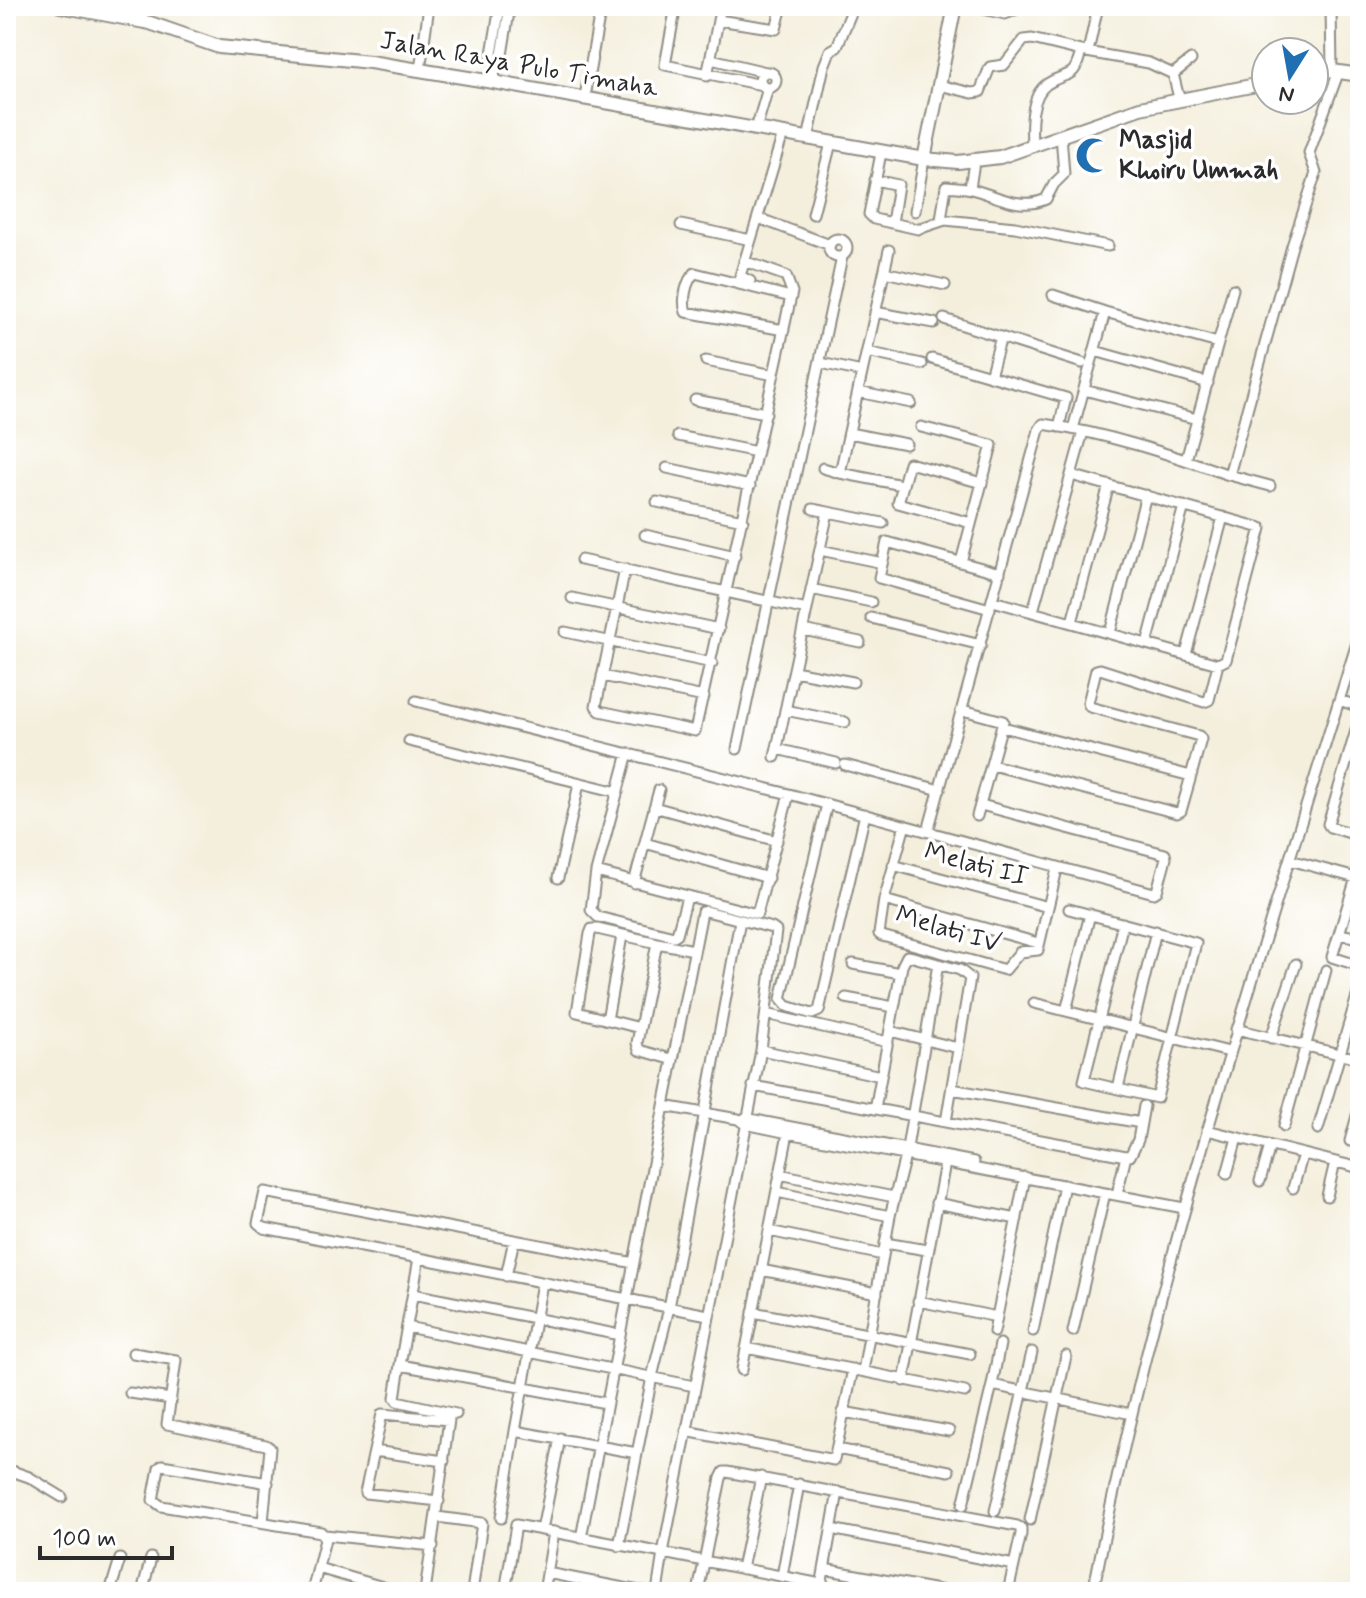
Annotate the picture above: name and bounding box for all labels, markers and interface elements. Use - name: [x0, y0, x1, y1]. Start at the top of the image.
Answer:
- street label: Jalan Raya Pulo Timaha: [377, 24, 661, 106]
- north arrow: [1250, 36, 1330, 116]
- text: N: [1277, 79, 1296, 109]
- place label: Masjid Khoiru Ummah: [1119, 124, 1279, 188]
- mosque icon: Masjid Khoiru Ummah: [1074, 137, 1112, 175]
- street label: Melati II: [920, 835, 1032, 895]
- street label: Melati IV: [891, 898, 1005, 962]
- scale bar: [40, 1510, 172, 1560]
- text: 100 m: [52, 1524, 116, 1555]

